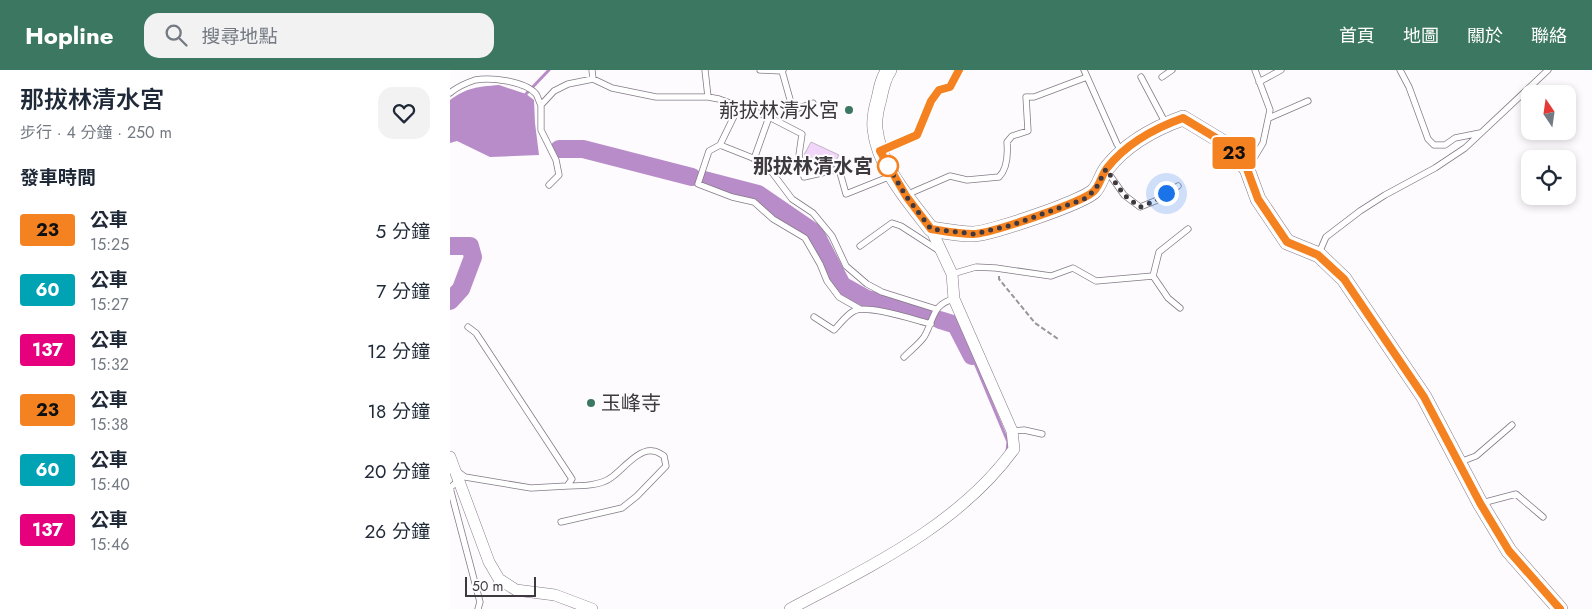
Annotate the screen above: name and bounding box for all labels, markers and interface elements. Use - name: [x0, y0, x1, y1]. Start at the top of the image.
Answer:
- search box: [144, 13, 494, 58]
- text: Hopline: [25, 18, 114, 53]
- icon: search: [162, 21, 190, 49]
- text: 搜尋地點: [202, 23, 278, 50]
- text: 首頁: [1339, 23, 1375, 49]
- text: 地圖: [1403, 23, 1439, 49]
- text: 關於: [1467, 23, 1503, 49]
- text: 聯絡: [1531, 23, 1567, 49]
- text: 那拔林清水宮: [20, 82, 164, 117]
- north arrow: [1521, 85, 1576, 140]
- map controls: [1521, 85, 1576, 205]
- button: heart: [378, 87, 430, 139]
- place label: 𦰡拔林清水宮: [719, 96, 839, 125]
- marker: 𦰡拔林清水宮: [843, 104, 855, 116]
- text: 步行 · 4 分鐘 · 250 m: [20, 121, 172, 144]
- line badge: 23: [1212, 137, 1256, 169]
- text: 23: [1223, 140, 1246, 166]
- button: locate: [1521, 150, 1576, 205]
- place label: 那拔林清水宮: [753, 152, 873, 181]
- marker: 那拔林清水宮: [877, 155, 899, 177]
- text: 發車時間: [20, 164, 96, 191]
- your location: [1154, 181, 1179, 206]
- text: 公車: [90, 206, 128, 233]
- text: 23: [36, 217, 59, 243]
- text: 5 分鐘: [376, 218, 430, 245]
- text: 15:25: [90, 233, 129, 256]
- text: 公車: [90, 266, 128, 293]
- text: 60: [36, 277, 59, 303]
- text: 7 分鐘: [376, 278, 430, 305]
- text: 15:27: [90, 293, 129, 316]
- text: 公車: [90, 326, 128, 353]
- text: 137: [32, 337, 63, 363]
- text: 12 分鐘: [367, 338, 430, 365]
- text: 15:32: [90, 353, 129, 376]
- text: 公車: [90, 386, 128, 413]
- place label: 玉峰寺: [601, 389, 661, 418]
- text: 23: [36, 397, 59, 423]
- marker: 玉峰寺: [585, 397, 597, 409]
- text: 18 分鐘: [367, 398, 430, 425]
- text: 15:38: [90, 413, 129, 436]
- text: 公車: [90, 446, 128, 473]
- text: 60: [36, 457, 59, 483]
- text: 20 分鐘: [364, 458, 430, 485]
- text: 15:40: [90, 473, 130, 496]
- text: 公車: [90, 506, 128, 533]
- text: 137: [32, 517, 63, 543]
- text: 26 分鐘: [365, 518, 430, 545]
- text: 15:46: [90, 533, 130, 556]
- scale bar: [465, 574, 536, 597]
- text: 50 m: [472, 576, 503, 596]

